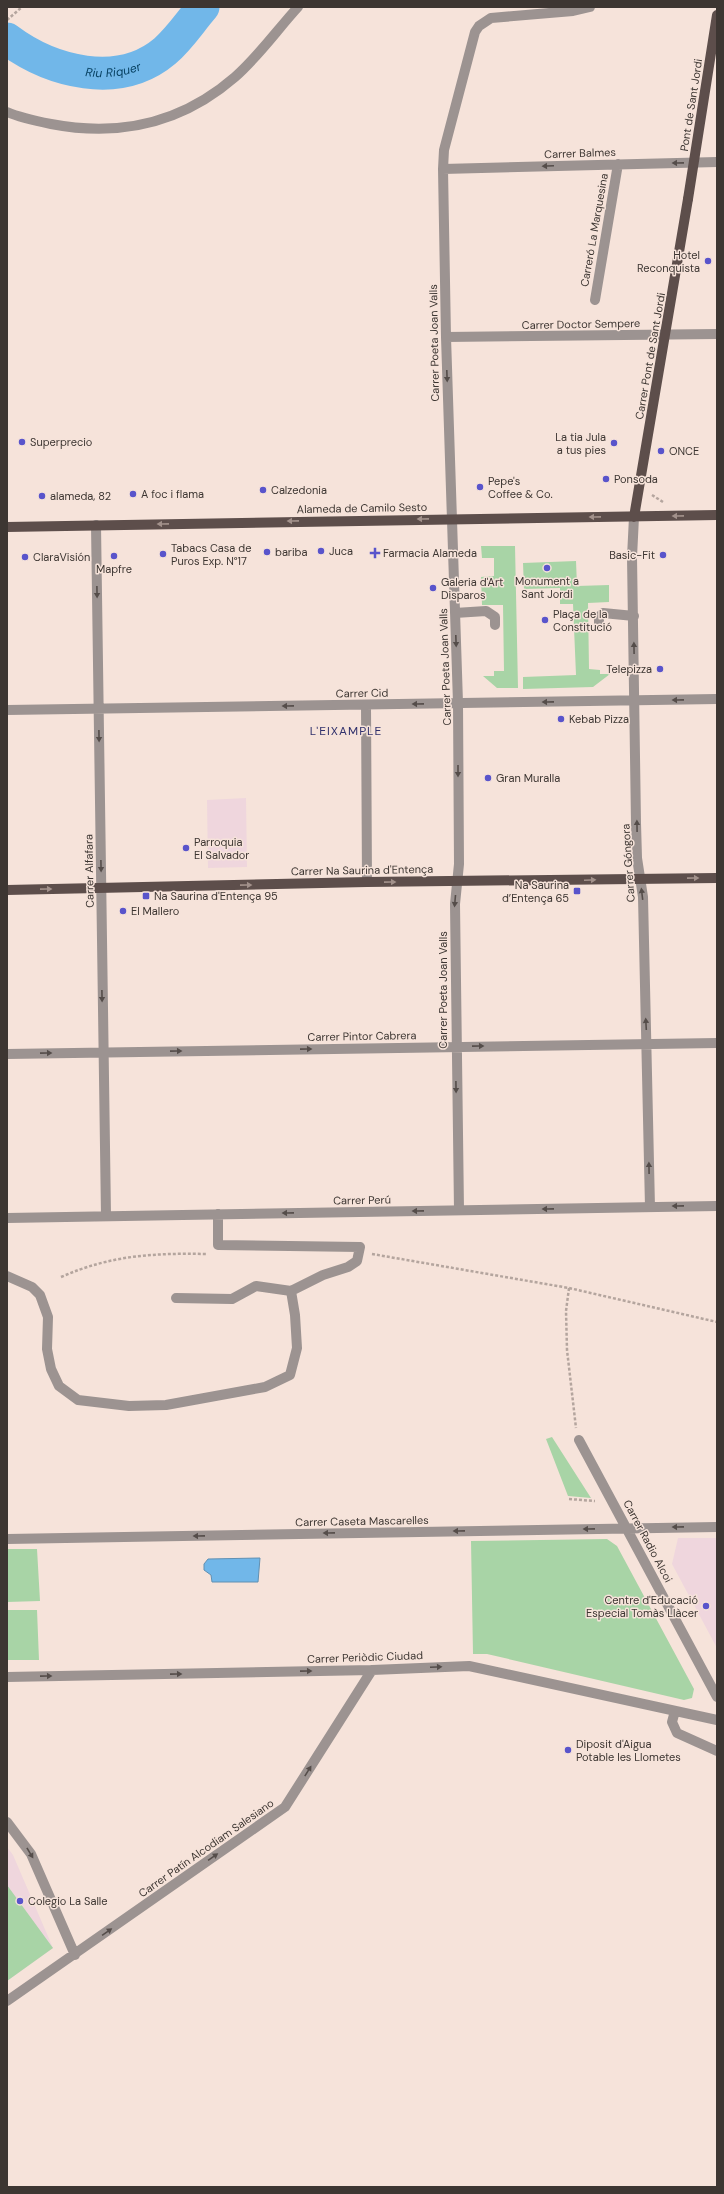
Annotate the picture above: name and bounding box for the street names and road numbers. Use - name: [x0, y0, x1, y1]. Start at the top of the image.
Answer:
- street label: Pont de Sant Jordi: [677, 58, 705, 152]
- street label: Carrer Balmes: [544, 145, 616, 161]
- street label: Carreró La Marquesina: [577, 172, 611, 288]
- street label: Carrer Poeta Joan Valls: [426, 284, 442, 402]
- street label: Carrer Pont de Sant Jordi: [632, 291, 668, 421]
- street label: Carrer Doctor Sempere: [522, 316, 640, 332]
- street label: Alameda de Camilo Sesto: [297, 500, 427, 516]
- street label: Carrer Poeta Joan Valls: [436, 608, 454, 726]
- street label: Carrer Cid: [336, 686, 388, 700]
- street label: Carrer Góngora: [618, 823, 638, 903]
- street label: Carrer Alfafara: [81, 834, 97, 908]
- street label: Carrer Na Saurina d'Entença: [291, 862, 433, 878]
- street label: Carrer Poeta Joan Valls: [436, 931, 450, 1049]
- street label: Carrer Pintor Cabrera: [307, 1028, 417, 1044]
- street label: Carrer Perú: [333, 1192, 391, 1208]
- street label: Carrer Radio Alcoi: [620, 1497, 676, 1585]
- street label: Carrer Caseta Mascarelles: [295, 1513, 429, 1529]
- street label: Carrer Periòdic Ciudad: [307, 1648, 423, 1666]
- street label: Carrer Patín Alcodiam Salesiano: [136, 1796, 276, 1900]

